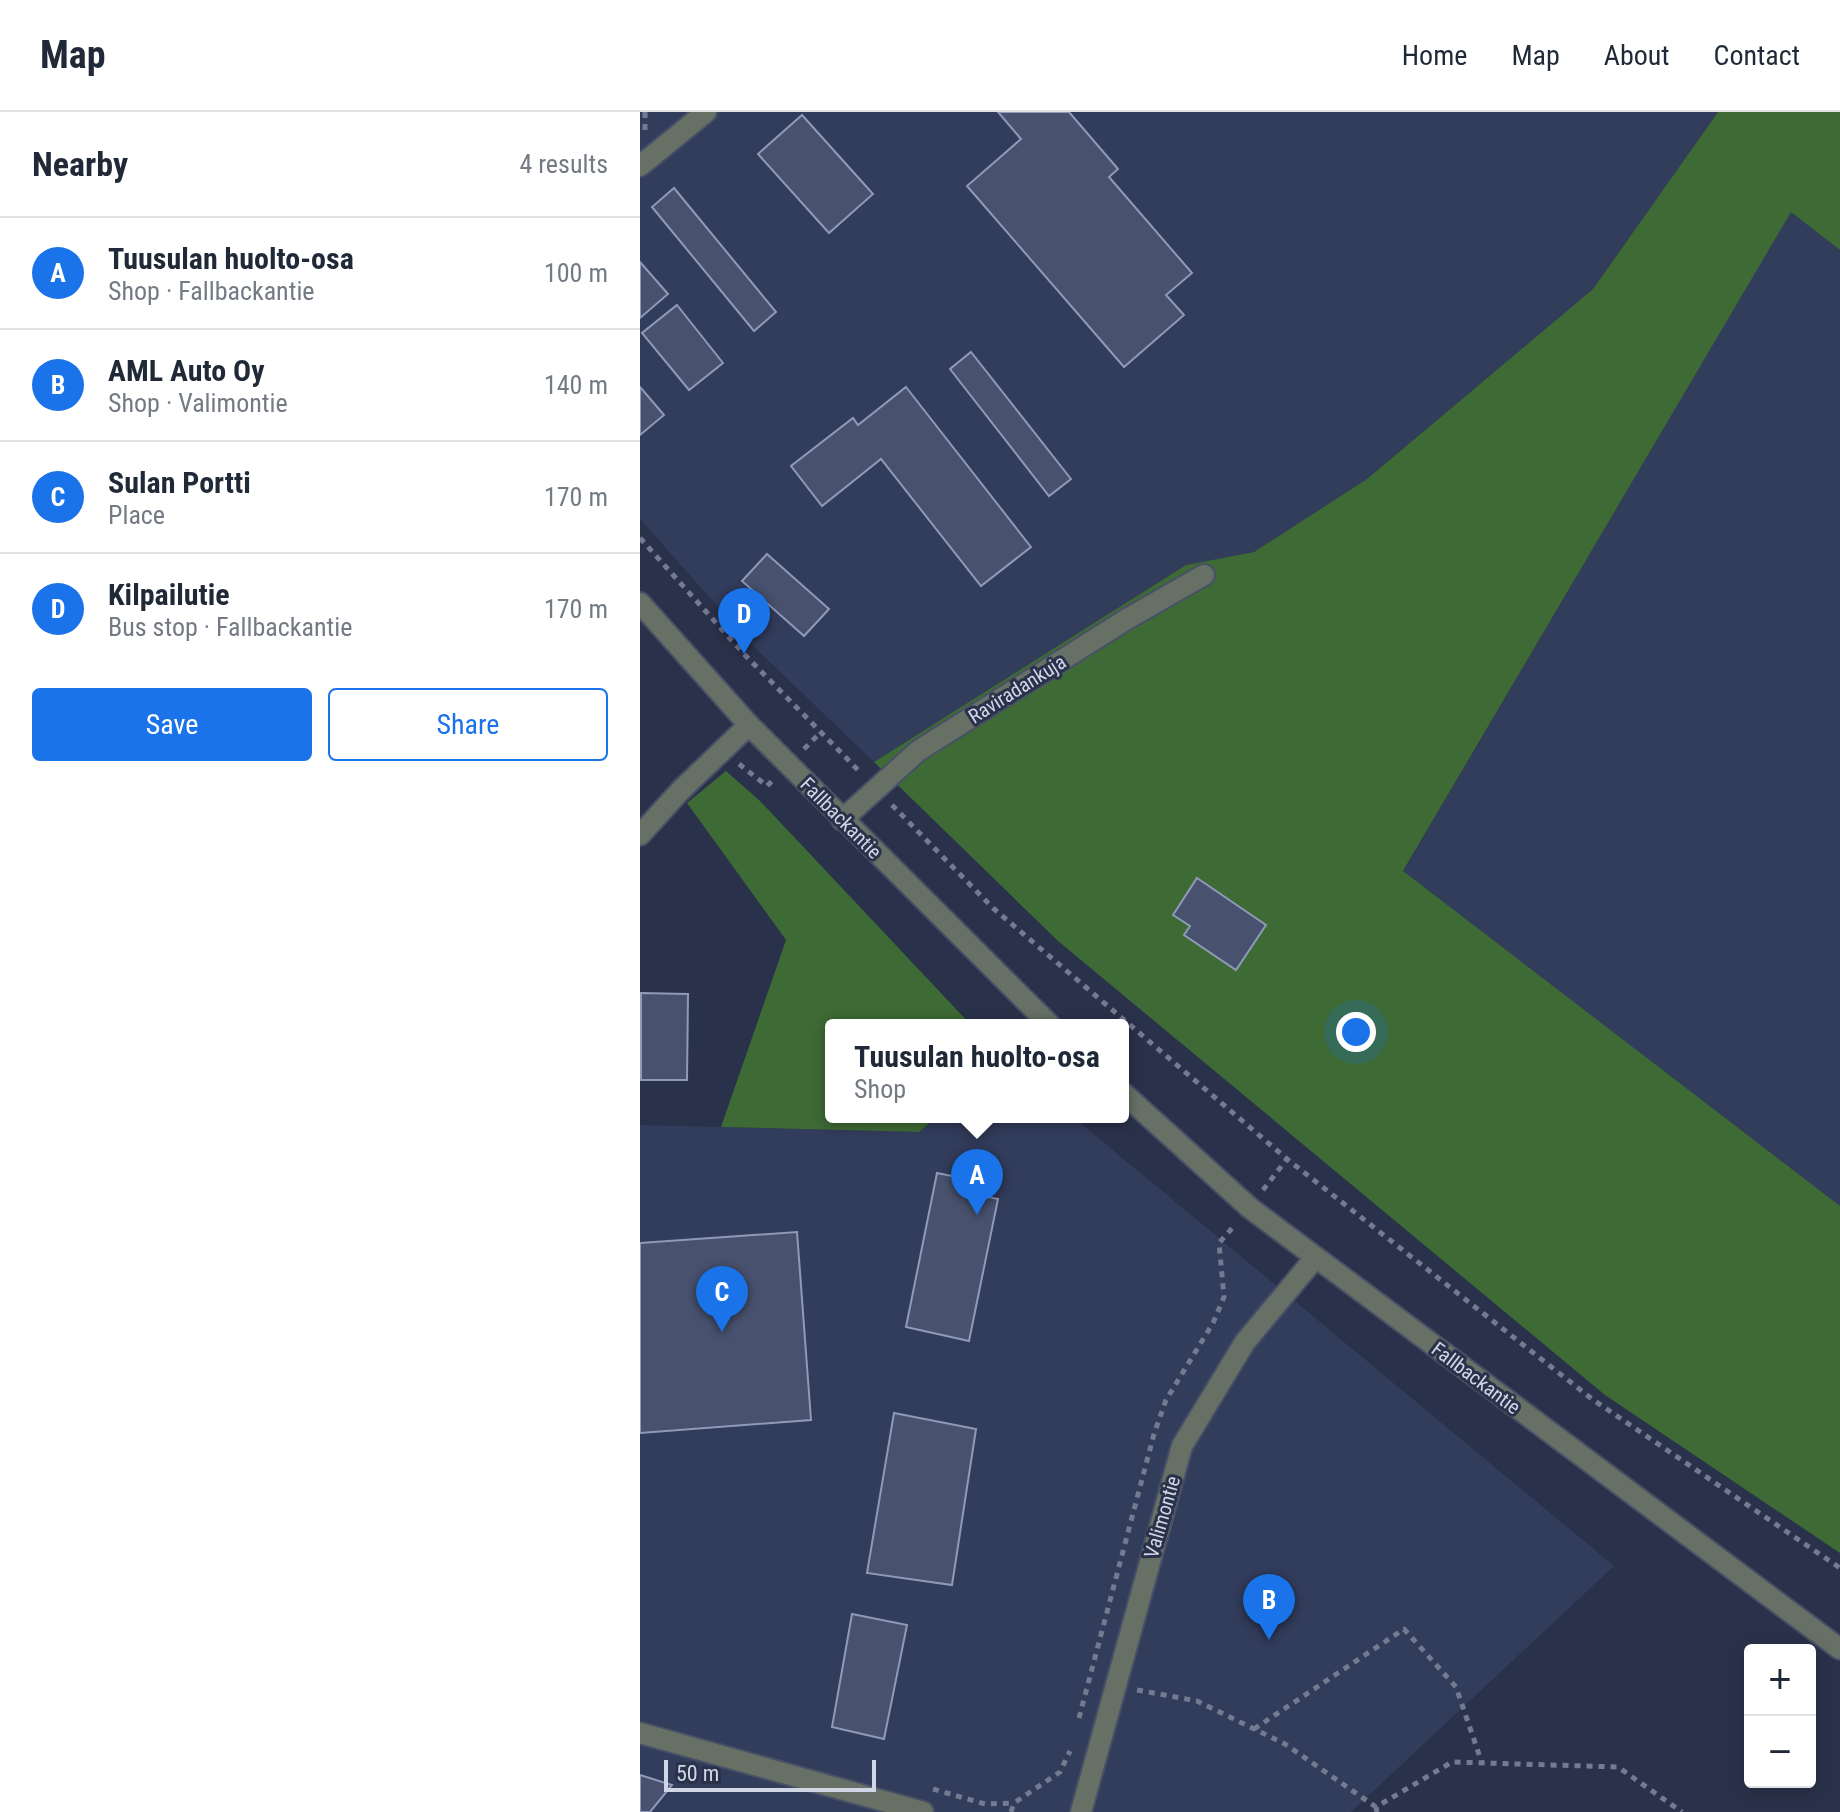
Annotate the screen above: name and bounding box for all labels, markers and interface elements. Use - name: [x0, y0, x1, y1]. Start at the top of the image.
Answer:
- text: Map: [40, 33, 106, 77]
- text: Home: [1402, 39, 1467, 72]
- text: Map: [1511, 39, 1560, 72]
- text: About: [1604, 39, 1670, 72]
- text: Contact: [1714, 39, 1800, 72]
- text: Nearby: [32, 144, 128, 184]
- text: 4 results: [519, 149, 608, 179]
- text: Tuusulan huolto-osa: [108, 241, 354, 276]
- text: A: [50, 258, 66, 288]
- text: 100 m: [544, 258, 608, 288]
- text: Shop · Fallbackantie: [108, 276, 315, 306]
- text: AML Auto Oy: [108, 353, 265, 388]
- text: B: [51, 370, 65, 400]
- text: 140 m: [544, 370, 608, 400]
- text: Shop · Valimontie: [108, 388, 288, 418]
- text: Sulan Portti: [108, 465, 251, 500]
- text: C: [51, 482, 65, 512]
- text: 170 m: [544, 482, 608, 512]
- text: Place: [108, 500, 165, 530]
- text: Kilpailutie: [108, 577, 230, 612]
- pin: D: [718, 588, 770, 654]
- text: D: [51, 594, 65, 624]
- text: 170 m: [544, 594, 608, 624]
- text: Bus stop · Fallbackantie: [108, 612, 352, 642]
- street label: Raviradankuja: [964, 650, 1070, 728]
- button: Save: [32, 688, 312, 761]
- button: Share: [328, 688, 608, 761]
- street label: Fallbackantie: [795, 772, 887, 864]
- your location: [1336, 1012, 1376, 1052]
- popup: [825, 1019, 1129, 1123]
- text: Tuusulan huolto-osa: [854, 1039, 1100, 1074]
- text: Shop: [854, 1074, 906, 1104]
- pin: A: [951, 1149, 1003, 1215]
- pin: C: [696, 1266, 748, 1332]
- street label: Fallbackantie: [1427, 1337, 1525, 1419]
- street label: Valimontie: [1139, 1473, 1185, 1561]
- pin: B: [1243, 1574, 1295, 1640]
- map controls: [1744, 1644, 1816, 1788]
- button: +: [1744, 1644, 1816, 1716]
- button: −: [1744, 1716, 1816, 1788]
- scale bar: [664, 1756, 876, 1792]
- text: 50 m: [676, 1761, 719, 1786]

